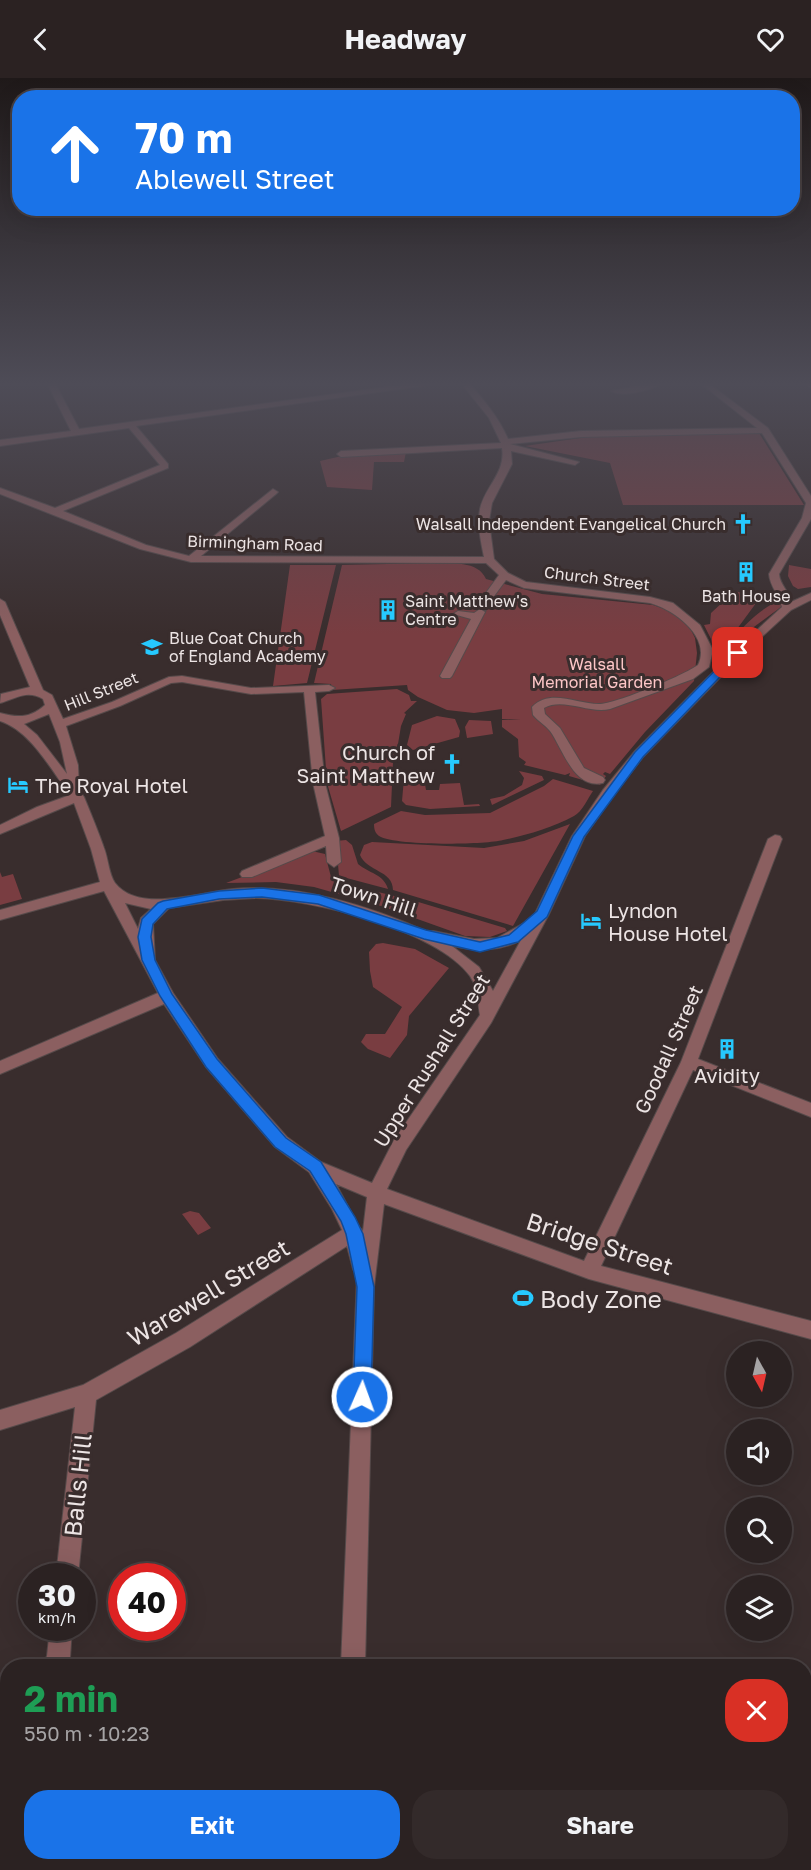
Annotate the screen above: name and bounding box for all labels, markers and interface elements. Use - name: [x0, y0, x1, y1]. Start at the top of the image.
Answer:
- icon: back: [24, 23, 57, 56]
- text: Headway: [345, 23, 466, 55]
- icon: heart: [754, 23, 787, 56]
- text: 70 m: [135, 112, 232, 162]
- icon: ahead: [36, 114, 114, 192]
- text: Ablewell Street: [135, 163, 335, 195]
- church icon: Walsall Independent Evangelical Church: [731, 512, 755, 536]
- place label: Walsall Independent Evangelical Church: [416, 514, 726, 534]
- street label: Birmingham Road: [187, 531, 323, 555]
- building icon: Bath House: [734, 560, 758, 584]
- street label: Church Street: [543, 562, 651, 594]
- place label: Bath House: [701, 586, 791, 606]
- place label: Saint Matthew's Centre: [405, 591, 528, 629]
- building icon: Saint Matthew's Centre: [376, 598, 400, 622]
- pin: [712, 627, 763, 678]
- place label: Blue Coat Church of England Academy: [169, 628, 326, 666]
- school or university icon: Blue Coat Church of England Academy: [140, 635, 164, 659]
- icon: arrive: [721, 636, 754, 669]
- park label: Walsall Memorial Garden: [532, 654, 662, 692]
- street label: Hill Street: [61, 667, 141, 715]
- place label: Church of Saint Matthew: [296, 740, 435, 787]
- church icon: Church of Saint Matthew: [440, 752, 464, 776]
- hotel icon: The Royal Hotel: [6, 773, 30, 797]
- place label: The Royal Hotel: [35, 773, 188, 797]
- street label: Town Hill: [328, 871, 420, 921]
- place label: Lyndon House Hotel: [608, 898, 728, 945]
- hotel icon: Lyndon House Hotel: [579, 909, 603, 933]
- street label: Upper Rushall Street: [368, 969, 494, 1151]
- street label: Goodall Street: [629, 981, 707, 1117]
- building icon: Avidity: [715, 1037, 739, 1061]
- place label: Avidity: [694, 1063, 760, 1087]
- street label: Bridge Street: [523, 1206, 677, 1280]
- street label: Warewell Street: [122, 1232, 294, 1352]
- place label: Body Zone: [540, 1284, 662, 1313]
- sports icon: Body Zone: [511, 1286, 535, 1310]
- north arrow: [726, 1341, 792, 1407]
- map controls: [726, 1341, 792, 1641]
- position arrow: [330, 1365, 394, 1429]
- button: sound: [726, 1419, 792, 1485]
- street label: Balls Hill: [57, 1432, 97, 1538]
- button: search: [726, 1497, 792, 1563]
- speed limit sign: 40: [108, 1563, 186, 1641]
- button: layers: [726, 1575, 792, 1641]
- text: 30: [38, 1577, 76, 1613]
- text: km/h: [38, 1608, 76, 1626]
- text: 2 min: [24, 1677, 118, 1720]
- button: close: [725, 1679, 788, 1742]
- text: 550 m · 10:23: [24, 1721, 150, 1745]
- button: Exit: [24, 1790, 400, 1859]
- button: Share: [412, 1790, 788, 1859]

